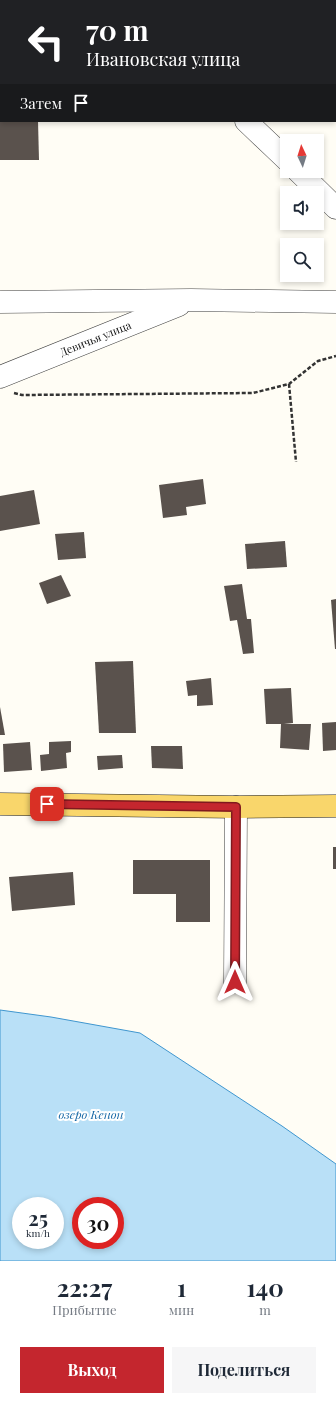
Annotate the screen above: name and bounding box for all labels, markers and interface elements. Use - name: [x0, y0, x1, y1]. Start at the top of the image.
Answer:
- text: 70 m: [86, 11, 149, 48]
- icon: left: [20, 16, 72, 68]
- text: Ивановская улица: [86, 47, 240, 71]
- icon: arrive: [70, 92, 92, 114]
- text: Затем: [20, 93, 62, 113]
- north arrow: [280, 134, 324, 178]
- map controls: [280, 134, 324, 282]
- button: sound: [280, 186, 324, 230]
- button: search: [280, 238, 324, 282]
- street label: Девичья улица: [58, 317, 134, 359]
- pin: [30, 787, 64, 821]
- icon: arrive: [36, 793, 58, 815]
- position arrow: [214, 961, 256, 1003]
- water label: озеро Кенон: [58, 1106, 124, 1122]
- speed limit sign: 30: [72, 1197, 124, 1249]
- text: 25: [28, 1204, 48, 1231]
- text: km/h: [26, 1226, 50, 1240]
- text: 22:27: [57, 1271, 112, 1303]
- text: 1: [177, 1271, 186, 1303]
- text: 140: [246, 1271, 284, 1303]
- text: Прибытие: [52, 1301, 117, 1318]
- text: мин: [169, 1301, 194, 1318]
- text: m: [259, 1301, 271, 1318]
- button: Выход: [20, 1347, 164, 1393]
- button: Поделиться: [172, 1347, 316, 1393]

